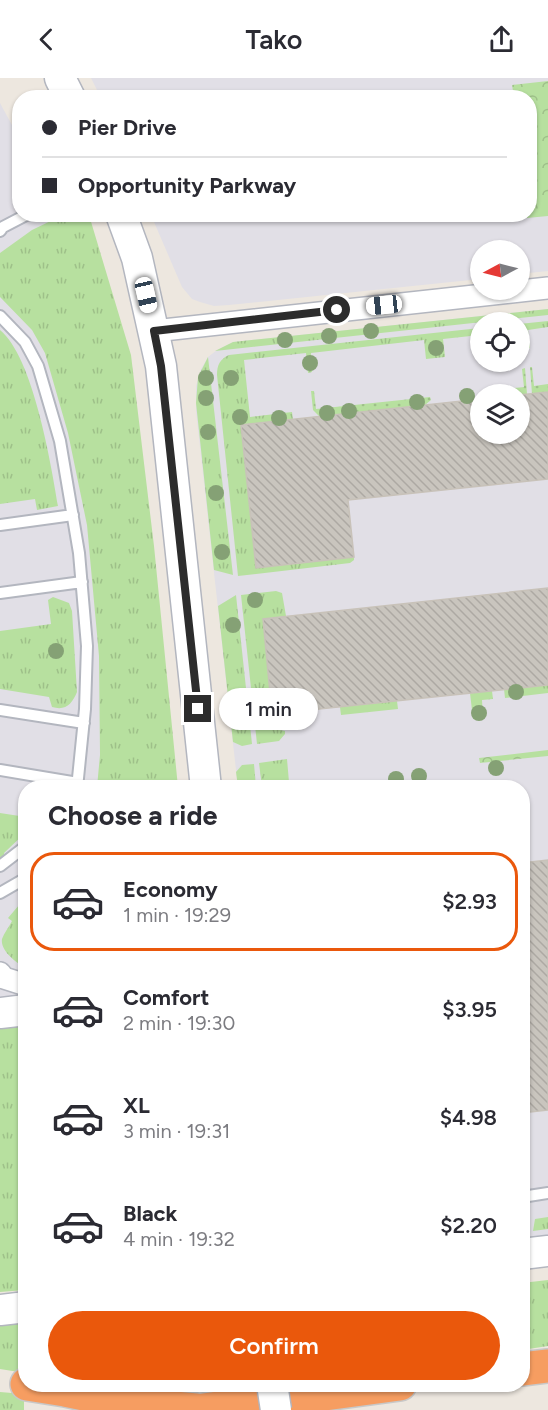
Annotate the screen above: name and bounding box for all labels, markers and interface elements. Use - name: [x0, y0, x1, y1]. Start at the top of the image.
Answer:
- icon: back: [30, 23, 63, 56]
- text: Tako: [246, 23, 302, 56]
- icon: share: [485, 23, 518, 56]
- text: Pier Drive: [78, 114, 176, 141]
- text: Opportunity Parkway: [78, 172, 296, 199]
- north arrow: [470, 240, 530, 300]
- map controls: [470, 240, 530, 444]
- car: [133, 275, 159, 315]
- car: [365, 294, 403, 316]
- route start: [323, 296, 350, 323]
- button: locate: [470, 312, 530, 372]
- button: layers: [470, 384, 530, 444]
- callout: 1 min: [219, 688, 318, 730]
- route end: [184, 695, 211, 722]
- text: 1 min: [245, 697, 292, 721]
- text: Choose a ride: [48, 799, 217, 832]
- icon: car: [51, 875, 105, 929]
- text: Economy: [123, 876, 218, 903]
- text: $2.93: [442, 888, 497, 915]
- text: 1 min · 19:29: [123, 903, 231, 927]
- icon: car: [51, 983, 105, 1037]
- text: Comfort: [123, 984, 209, 1011]
- text: $3.95: [442, 996, 497, 1023]
- text: 2 min · 19:30: [123, 1011, 235, 1035]
- icon: car: [51, 1091, 105, 1145]
- text: XL: [123, 1092, 150, 1119]
- text: $4.98: [440, 1104, 497, 1131]
- text: 3 min · 19:31: [123, 1119, 230, 1143]
- icon: car: [51, 1199, 105, 1253]
- text: Black: [123, 1200, 177, 1227]
- text: $2.20: [440, 1212, 497, 1239]
- text: 4 min · 19:32: [123, 1227, 235, 1251]
- button: Confirm: [48, 1311, 500, 1380]

